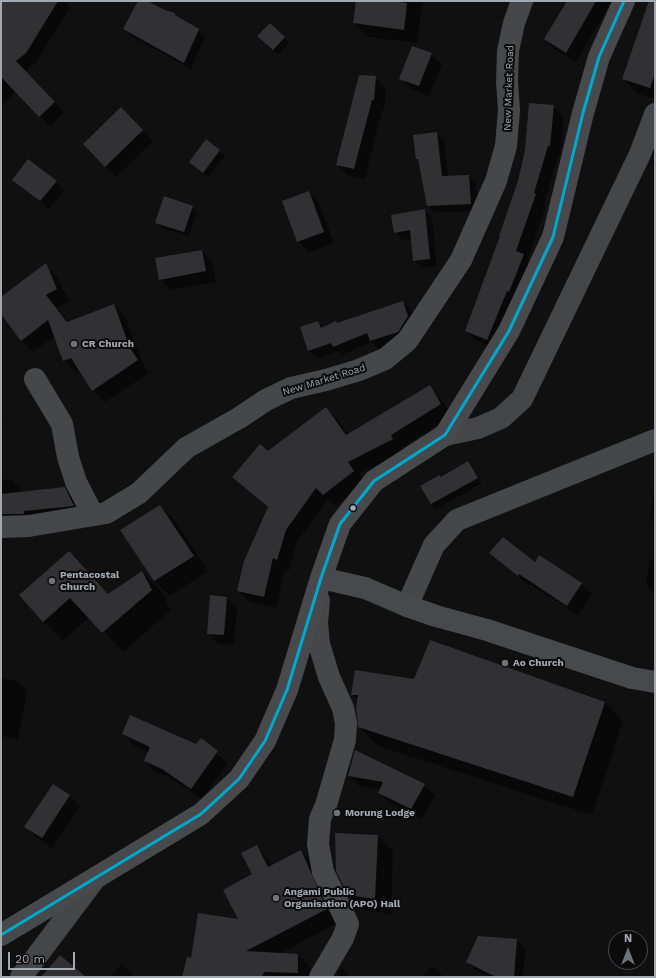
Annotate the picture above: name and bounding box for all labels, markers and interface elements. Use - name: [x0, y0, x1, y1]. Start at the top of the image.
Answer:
- street label: New Market Road: [502, 45, 516, 131]
- place label: CR Church: [82, 338, 134, 350]
- marker: CR Church: [69, 339, 79, 349]
- street label: New Market Road: [281, 362, 367, 398]
- unlabelled marker: [348, 503, 358, 513]
- place label: Pentacostal Church: [60, 569, 119, 592]
- marker: Pentacostal Church: [47, 576, 57, 586]
- place label: Ao Church: [513, 657, 564, 669]
- marker: Ao Church: [500, 658, 510, 668]
- place label: Morung Lodge: [345, 807, 415, 819]
- marker: Morung Lodge: [332, 808, 342, 818]
- place label: Angami Public Organisation (APO) Hall: [284, 886, 400, 910]
- marker: Angami Public Organisation (APO) Hall: [271, 893, 281, 903]
- north arrow: [608, 930, 648, 970]
- text: N: [624, 932, 632, 945]
- scale bar: [10, 944, 77, 970]
- text: 20 m: [15, 952, 45, 966]

